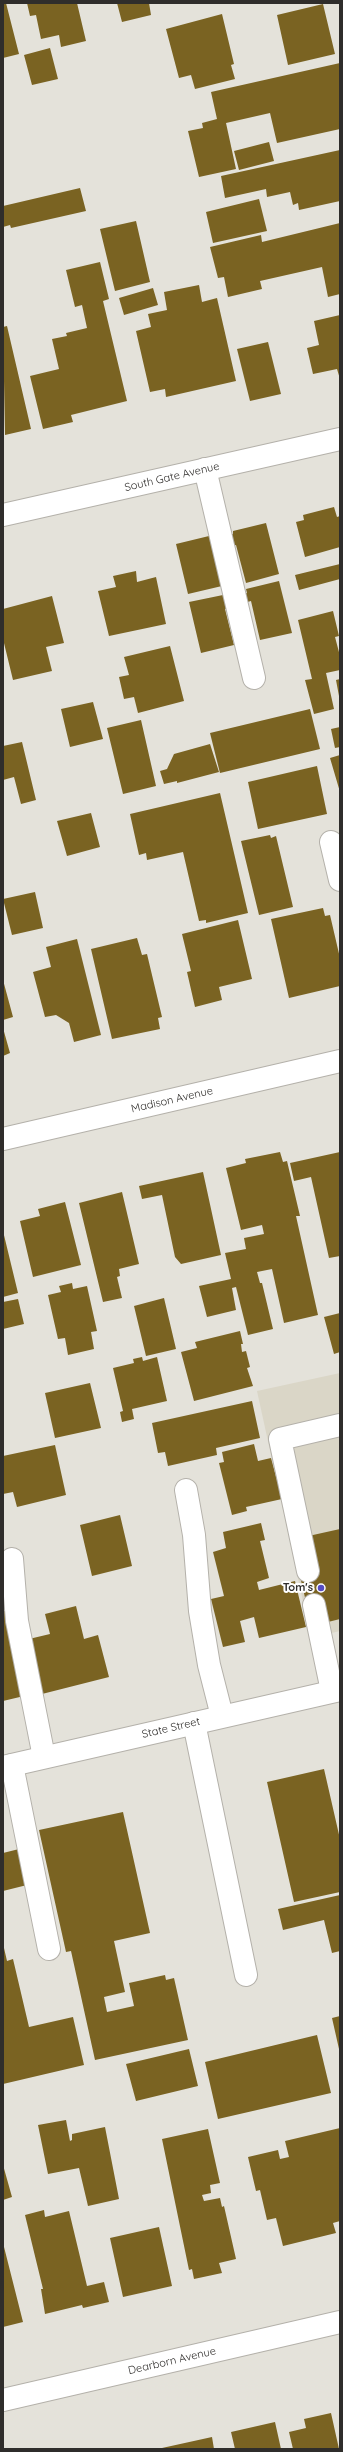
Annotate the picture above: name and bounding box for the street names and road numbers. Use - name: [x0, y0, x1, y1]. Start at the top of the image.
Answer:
- street label: South Gate Avenue: [123, 460, 221, 494]
- street label: Madison Avenue: [130, 1084, 214, 1116]
- street label: State Street: [141, 1715, 201, 1741]
- street label: Dearborn Avenue: [127, 2344, 217, 2378]

